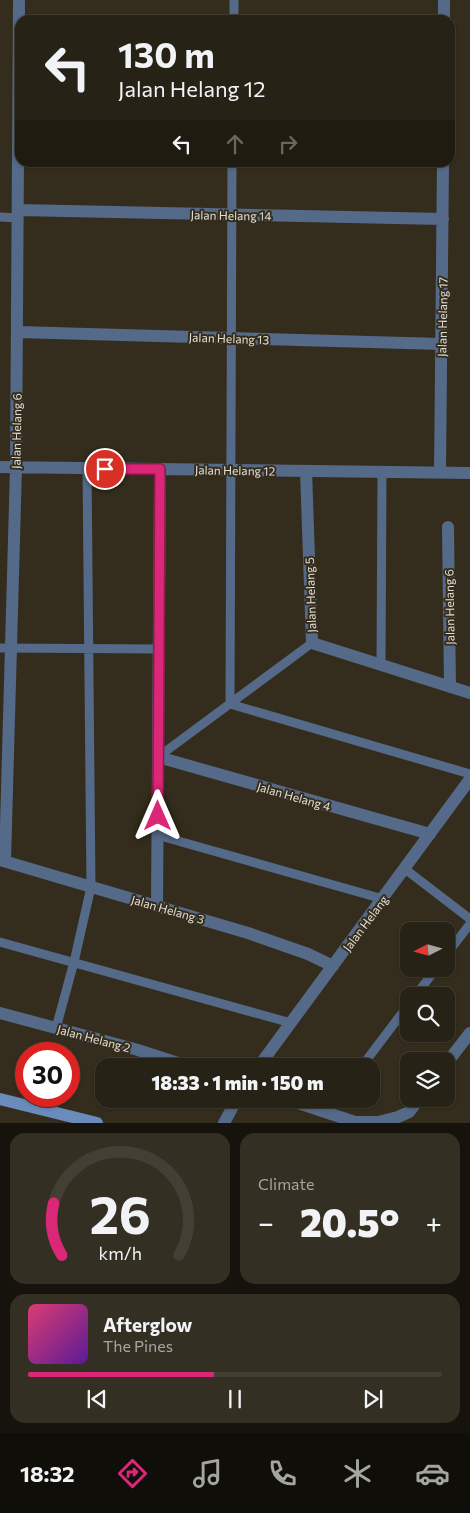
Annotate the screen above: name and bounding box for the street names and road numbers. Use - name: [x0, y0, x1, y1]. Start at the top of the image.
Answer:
- street label: Jalan Helang 14: [190, 207, 272, 224]
- street label: Jalan Helang 17: [434, 277, 451, 357]
- street label: Jalan Helang 13: [188, 330, 270, 347]
- street label: Jalan Helang 6: [8, 393, 25, 469]
- street label: Jalan Helang 12: [195, 462, 276, 479]
- street label: Jalan Helang 5: [302, 557, 319, 633]
- street label: Jalan Helang 6: [441, 569, 458, 645]
- street label: Jalan Helang 4: [255, 779, 332, 814]
- street label: Jalan Helang 3: [130, 892, 206, 927]
- street label: Jalan Helang: [339, 892, 392, 954]
- street label: Jalan Helang 2: [56, 1022, 132, 1056]

